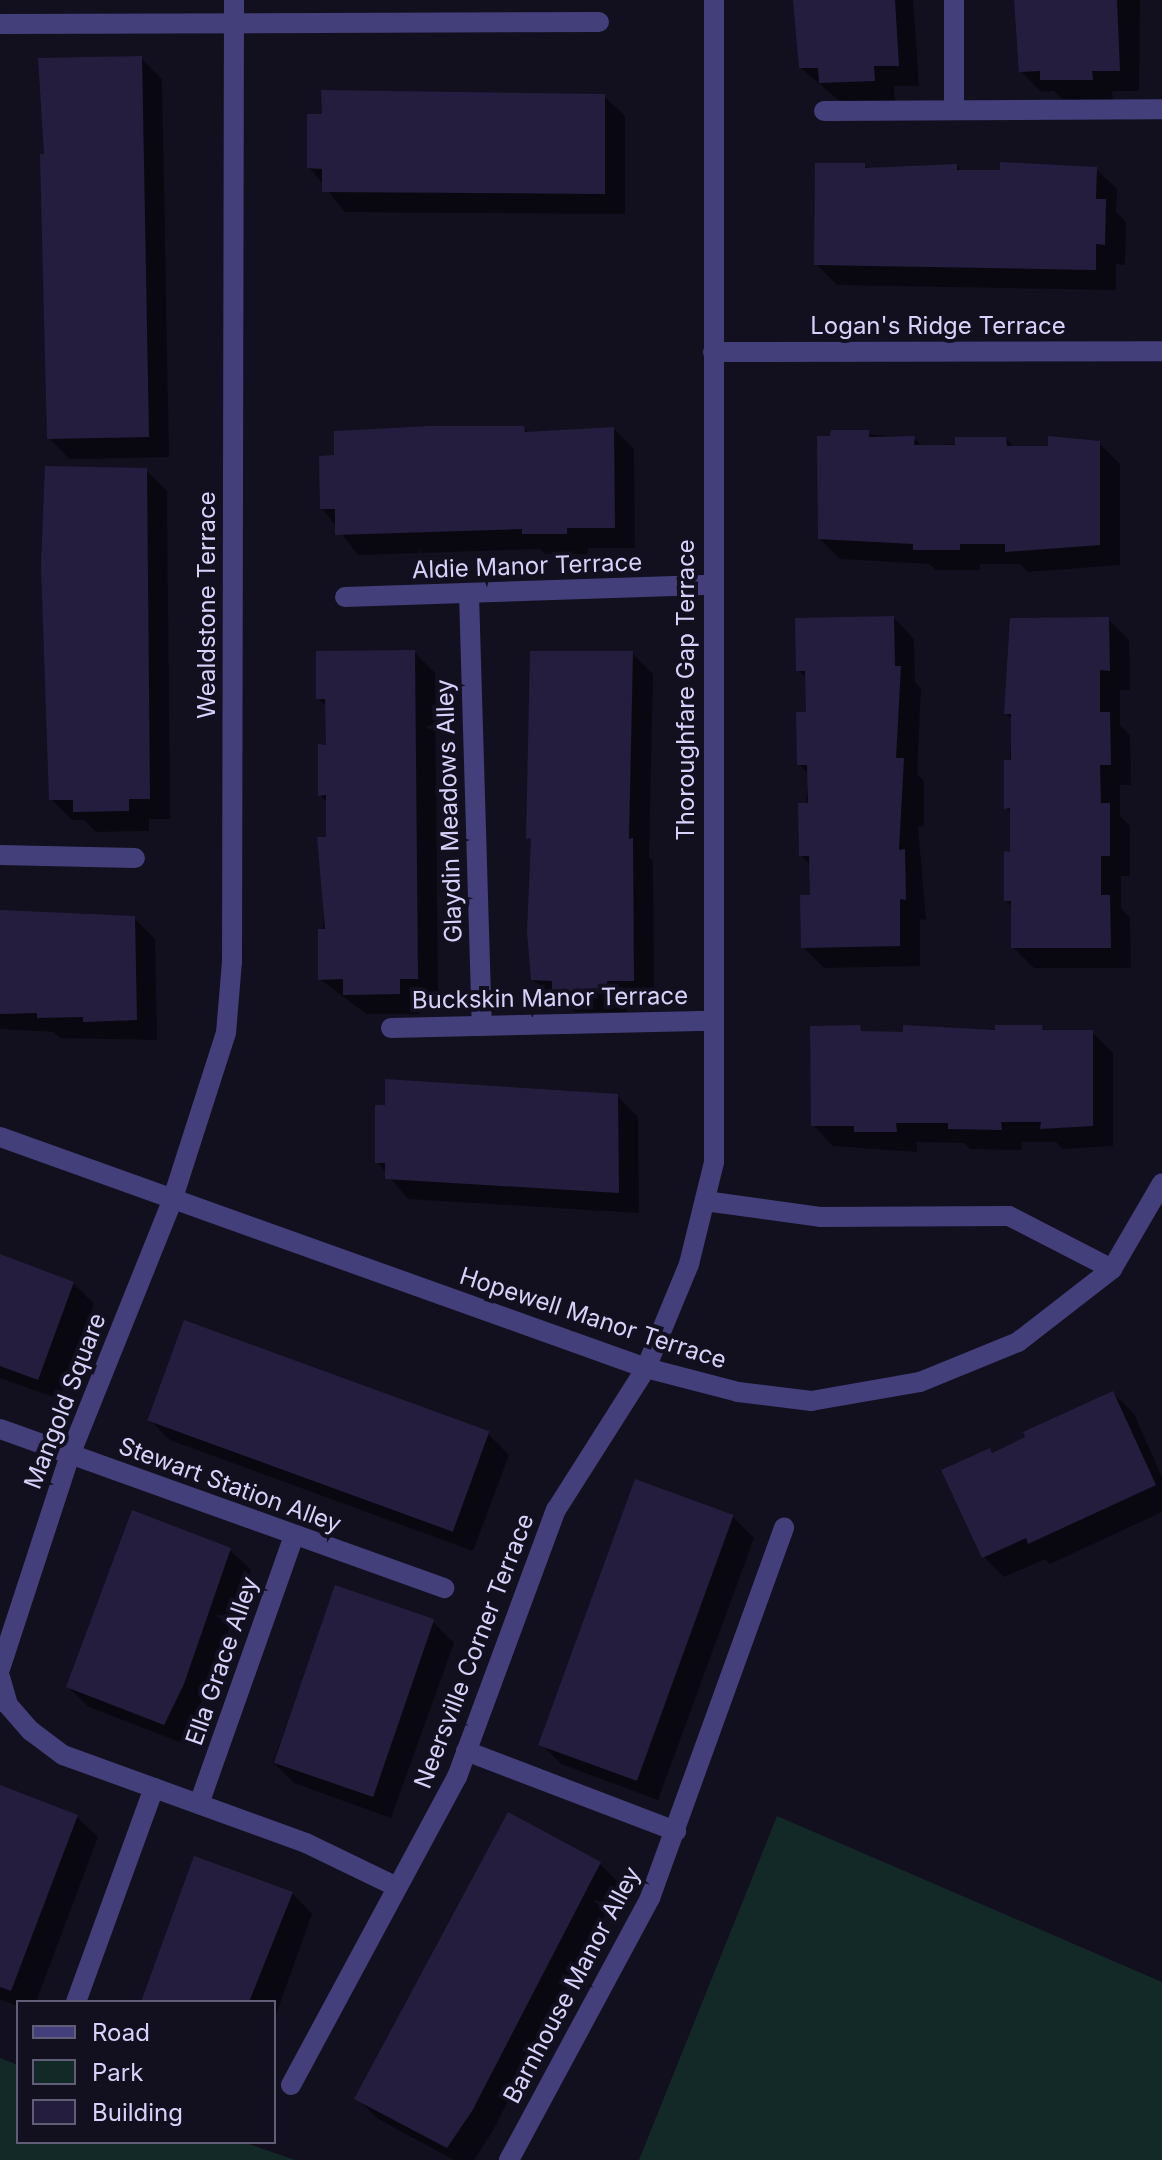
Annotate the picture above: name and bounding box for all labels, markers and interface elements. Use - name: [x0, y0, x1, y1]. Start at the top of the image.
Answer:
- street label: Logan's Ridge Terrace: [810, 312, 1066, 340]
- street label: Wealdstone Terrace: [193, 491, 221, 719]
- street label: Thoroughfare Gap Terrace: [672, 539, 700, 841]
- street label: Aldie Manor Terrace: [411, 548, 643, 584]
- street label: Glaydin Meadows Alley: [430, 679, 468, 943]
- street label: Buckskin Manor Terrace: [412, 981, 688, 1015]
- street label: Hopewell Manor Terrace: [456, 1261, 730, 1375]
- street label: Mangold Square: [18, 1309, 112, 1493]
- street label: Stewart Station Alley: [115, 1431, 345, 1539]
- street label: Neersville Corner Terrace: [408, 1510, 540, 1792]
- street label: Ella Grace Alley: [180, 1573, 264, 1749]
- street label: Barnhouse Manor Alley: [497, 1862, 647, 2108]
- legend: [16, 2000, 276, 2144]
- text: Road: [92, 2018, 150, 2047]
- text: Park: [92, 2058, 143, 2087]
- text: Building: [92, 2098, 183, 2127]

